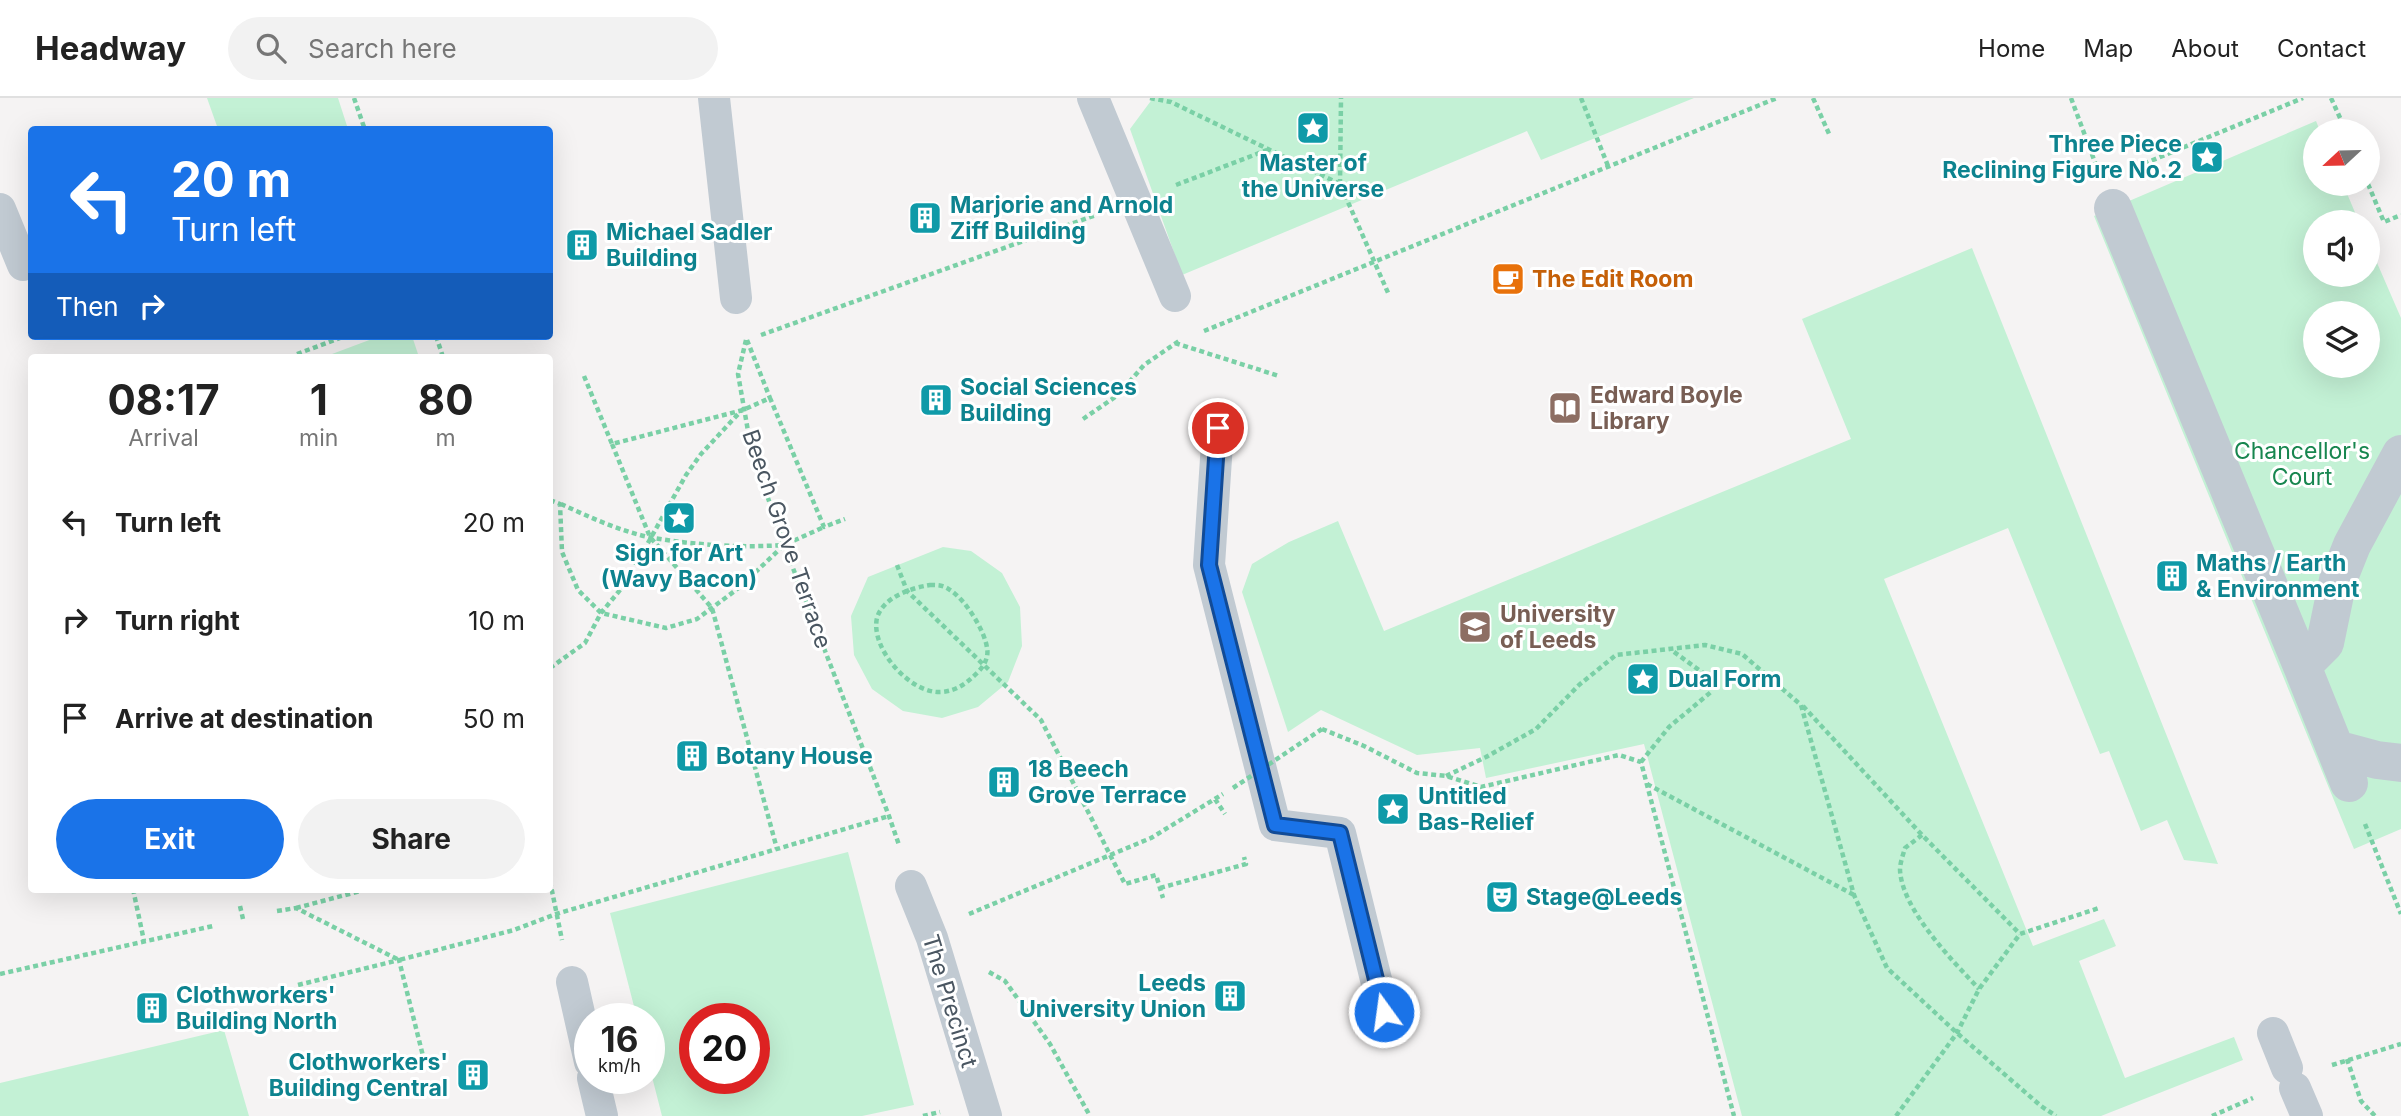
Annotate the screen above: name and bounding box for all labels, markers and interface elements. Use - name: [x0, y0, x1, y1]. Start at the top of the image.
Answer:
- search box: [228, 17, 718, 80]
- text: Headway: [35, 28, 186, 68]
- icon: search: [252, 29, 290, 67]
- text: Search here: [308, 33, 457, 64]
- text: Home: [1978, 34, 2045, 63]
- text: Map: [2083, 34, 2133, 63]
- text: About: [2171, 34, 2239, 63]
- text: Contact: [2277, 34, 2366, 63]
- place icon: Master of the Universe: [1294, 109, 1332, 147]
- north arrow: [2303, 119, 2380, 196]
- map controls: [2303, 119, 2380, 378]
- place label: Three Piece Reclining Figure No.2: [1942, 130, 2182, 184]
- place icon: Three Piece Reclining Figure No.2: [2188, 138, 2226, 176]
- place label: Master of the Universe: [1242, 149, 1384, 203]
- text: 20 m: [171, 150, 291, 209]
- icon: left: [56, 154, 147, 245]
- place label: Marjorie and Arnold Ziff Building: [950, 191, 1173, 245]
- building icon: Marjorie and Arnold Ziff Building: [906, 199, 944, 237]
- text: Turn left: [171, 210, 296, 249]
- button: sound: [2303, 210, 2380, 287]
- place label: Michael Sadler Building: [606, 218, 772, 272]
- building icon: Michael Sadler Building: [563, 226, 601, 264]
- cafe icon: The Edit Room: [1489, 260, 1527, 298]
- place label: The Edit Room: [1532, 265, 1693, 293]
- icon: right: [133, 287, 171, 325]
- text: Then: [56, 291, 119, 322]
- button: layers: [2303, 301, 2380, 378]
- place label: Social Sciences Building: [960, 373, 1137, 427]
- text: 08:17: [107, 374, 220, 425]
- text: 1: [310, 374, 328, 425]
- text: 80: [418, 374, 474, 425]
- building icon: Social Sciences Building: [917, 381, 955, 419]
- place label: Edward Boyle Library: [1590, 381, 1743, 435]
- library icon: Edward Boyle Library: [1546, 389, 1584, 427]
- pin: [1188, 398, 1248, 458]
- icon: arrive: [1199, 409, 1237, 447]
- text: Arrival: [128, 424, 199, 452]
- text: min: [299, 424, 338, 452]
- text: m: [436, 424, 456, 452]
- street label: Beech Grove Terrace: [736, 426, 838, 652]
- park label: Chancellor's Court: [2234, 437, 2370, 491]
- place icon: Sign for Art (Wavy Bacon): [660, 499, 698, 537]
- icon: left: [56, 503, 94, 541]
- text: Turn left: [115, 507, 221, 538]
- text: 20 m: [463, 507, 525, 538]
- place label: Sign for Art (Wavy Bacon): [601, 539, 757, 593]
- place label: Maths / Earth & Environment: [2196, 549, 2360, 603]
- building icon: Maths / Earth & Environment: [2153, 557, 2191, 595]
- place label: University of Leeds: [1500, 600, 1616, 654]
- icon: right: [56, 601, 94, 639]
- text: Turn right: [115, 605, 240, 636]
- text: 10 m: [468, 605, 525, 636]
- school or university icon: University of Leeds: [1456, 608, 1494, 646]
- place icon: Dual Form: [1624, 660, 1662, 698]
- place label: Dual Form: [1668, 665, 1781, 693]
- icon: arrive: [56, 699, 94, 737]
- text: Arrive at destination: [115, 703, 374, 734]
- text: 50 m: [463, 703, 525, 734]
- building icon: Botany House: [673, 737, 711, 775]
- place label: Botany House: [716, 742, 873, 770]
- place label: 18 Beech Grove Terrace: [1028, 755, 1187, 809]
- building icon: 18 Beech Grove Terrace: [985, 763, 1023, 801]
- place label: Untitled Bas-Relief: [1418, 782, 1534, 836]
- place icon: Untitled Bas-Relief: [1374, 790, 1412, 828]
- button: Exit: [56, 799, 284, 879]
- button: Share: [298, 799, 525, 879]
- theatre icon: Stage@Leeds: [1483, 878, 1521, 916]
- place label: Stage@Leeds: [1526, 883, 1682, 911]
- street label: The Precinct: [916, 931, 984, 1071]
- place label: Leeds University Union: [1019, 969, 1206, 1023]
- position arrow: [1347, 975, 1421, 1049]
- building icon: Leeds University Union: [1211, 977, 1249, 1015]
- place label: Clothworkers' Building North: [176, 981, 337, 1035]
- building icon: Clothworkers' Building North: [133, 989, 171, 1027]
- speed limit sign: 20: [679, 1003, 770, 1094]
- text: 16: [601, 1018, 638, 1060]
- place label: Clothworkers' Building Central: [269, 1048, 448, 1102]
- text: km/h: [598, 1055, 641, 1076]
- building icon: Clothworkers' Building Central: [454, 1056, 492, 1094]

